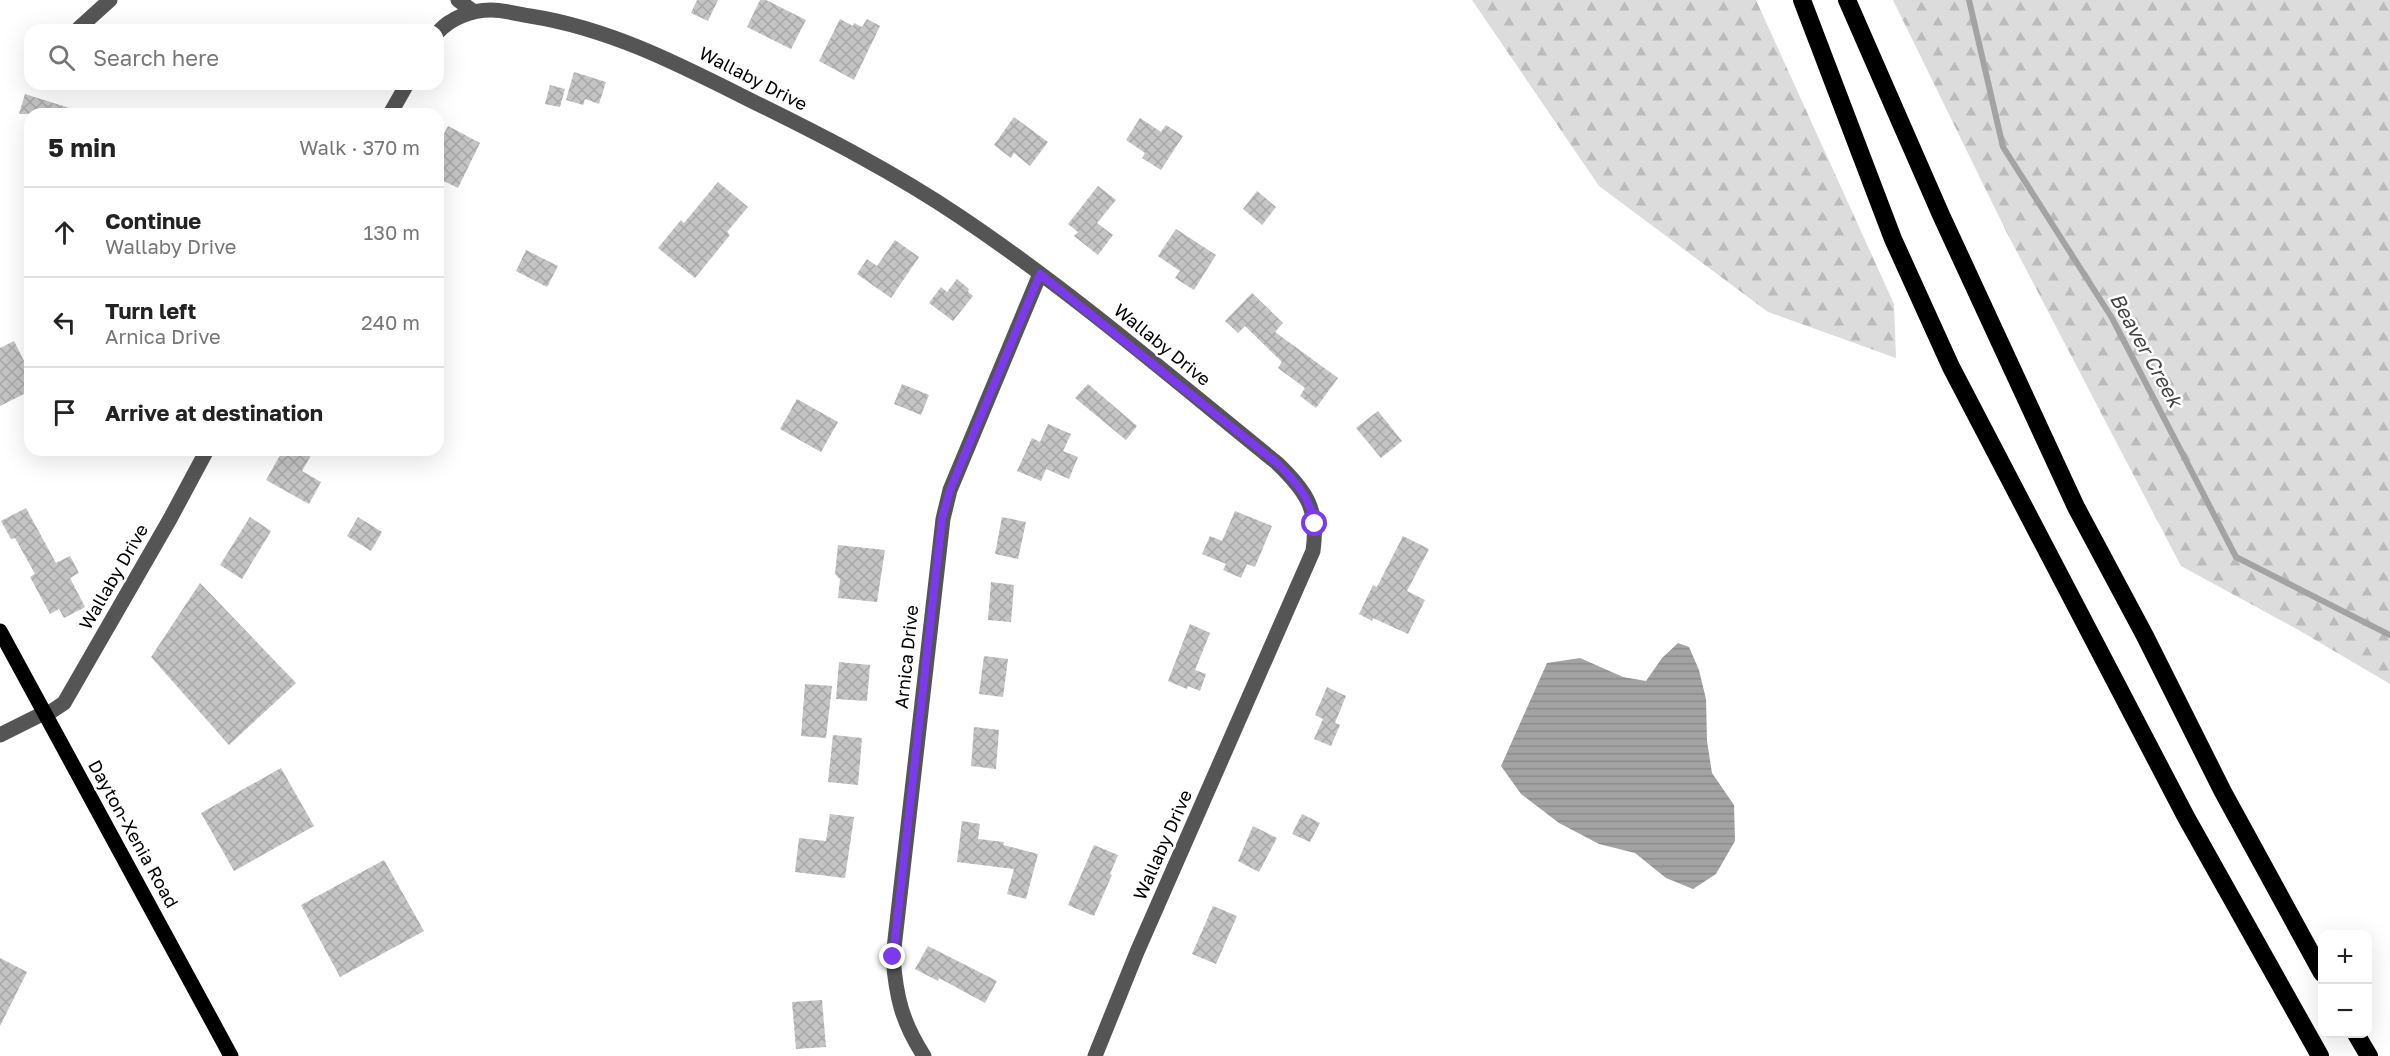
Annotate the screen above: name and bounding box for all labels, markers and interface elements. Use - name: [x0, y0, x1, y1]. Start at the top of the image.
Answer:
- search box: [24, 24, 444, 90]
- icon: search: [45, 41, 78, 74]
- street label: Wallaby Drive: [696, 41, 811, 115]
- text: Search here: [93, 44, 219, 71]
- text: 5 min: [48, 132, 116, 163]
- text: Walk · 370 m: [299, 135, 420, 159]
- text: Continue: [105, 207, 201, 234]
- icon: ahead: [48, 216, 81, 249]
- text: 130 m: [364, 220, 420, 244]
- text: Wallaby Drive: [105, 234, 236, 258]
- water label: Beaver Creek: [2106, 288, 2189, 413]
- text: Turn left: [105, 297, 196, 324]
- street label: Wallaby Drive: [1110, 298, 1216, 390]
- icon: left: [48, 306, 81, 339]
- text: 240 m: [361, 310, 420, 334]
- text: Arnica Drive: [105, 324, 221, 348]
- icon: arrive: [48, 396, 81, 429]
- text: Arrive at destination: [105, 399, 323, 426]
- route start: [1301, 510, 1327, 536]
- street label: Wallaby Drive: [74, 520, 152, 633]
- street label: Arnica Drive: [890, 604, 922, 710]
- street label: Dayton-Xenia Road: [84, 756, 184, 911]
- street label: Wallaby Drive: [1128, 786, 1196, 903]
- map controls: [2318, 930, 2372, 1038]
- button: +: [2318, 930, 2372, 984]
- route end: [879, 943, 905, 969]
- button: −: [2318, 984, 2372, 1038]

